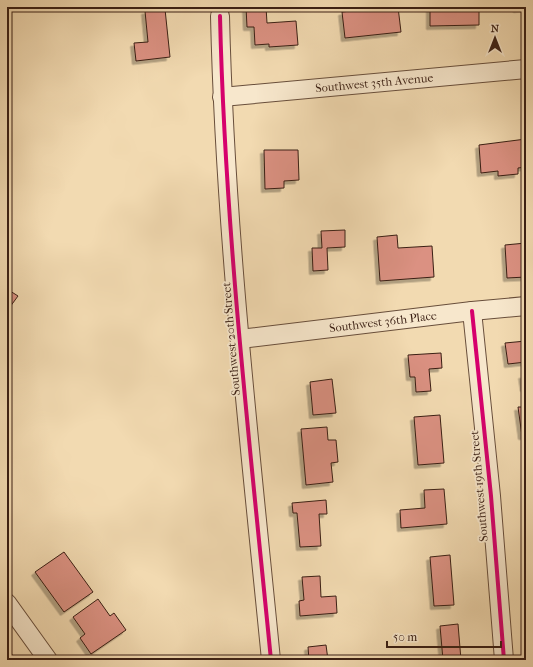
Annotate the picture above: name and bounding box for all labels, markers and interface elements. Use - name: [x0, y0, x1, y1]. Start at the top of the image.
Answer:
- north arrow: [475, 18, 515, 58]
- text: N: [491, 22, 500, 35]
- street label: Southwest 35th Avenue: [315, 71, 434, 95]
- street label: Southwest 20th Street: [219, 281, 243, 396]
- street label: Southwest 36th Place: [328, 308, 438, 335]
- street label: Southwest 19th Street: [467, 429, 491, 542]
- scale bar: [387, 623, 501, 649]
- text: 50 m: [393, 630, 417, 644]

